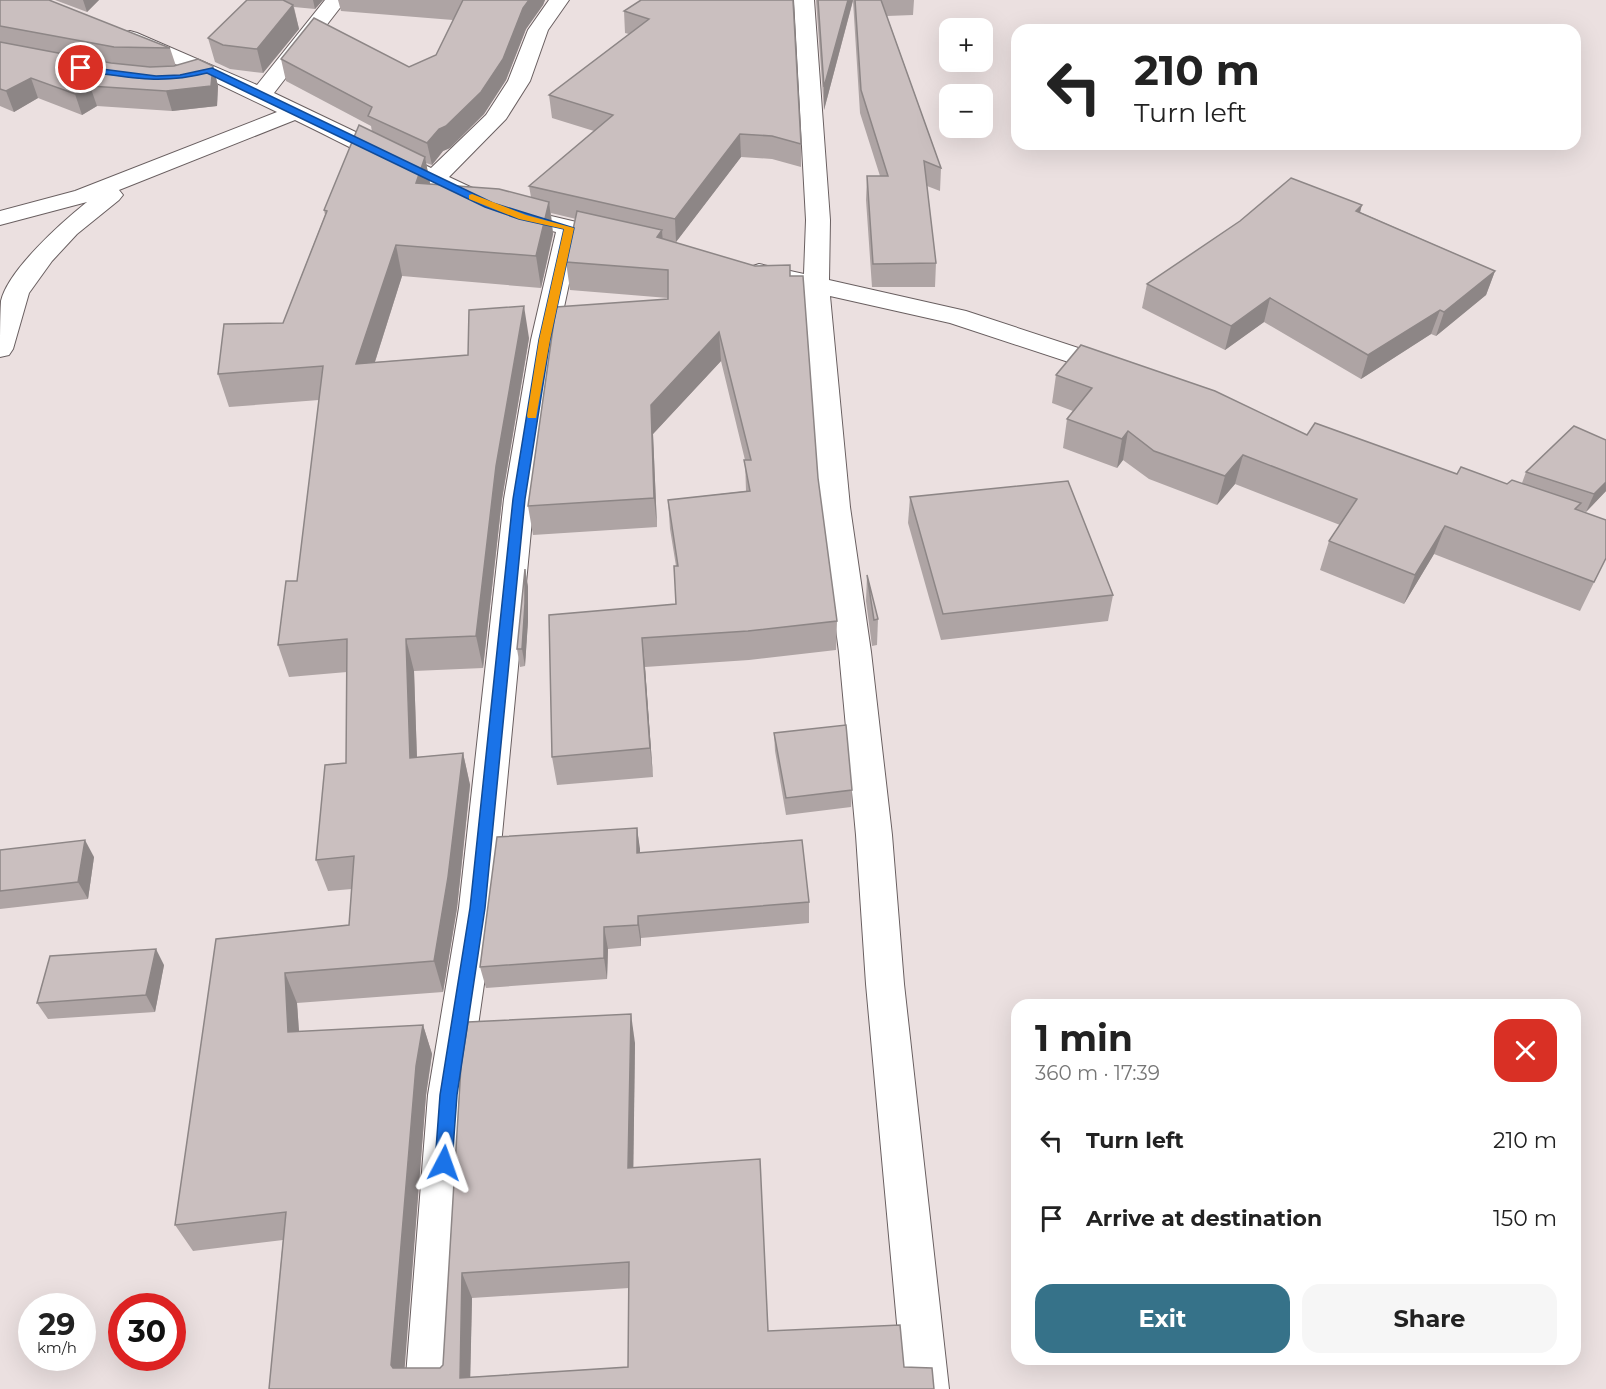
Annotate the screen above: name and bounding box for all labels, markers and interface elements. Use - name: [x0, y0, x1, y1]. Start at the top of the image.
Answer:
- map controls: [939, 18, 993, 138]
- button: +: [939, 18, 993, 72]
- pin: [55, 42, 106, 93]
- text: 210 m: [1134, 44, 1260, 96]
- icon: left: [1035, 48, 1113, 126]
- icon: arrive: [64, 51, 97, 84]
- button: −: [939, 84, 993, 138]
- text: Turn left: [1134, 96, 1247, 129]
- text: 1 min: [1035, 1016, 1133, 1060]
- button: close: [1494, 1019, 1557, 1082]
- text: 360 m · 17:39: [1035, 1061, 1160, 1085]
- icon: left: [1035, 1124, 1068, 1157]
- text: Turn left: [1086, 1127, 1184, 1154]
- text: 210 m: [1493, 1127, 1557, 1154]
- position arrow: [412, 1131, 476, 1195]
- icon: arrive: [1035, 1202, 1068, 1235]
- text: Arrive at destination: [1086, 1205, 1322, 1232]
- text: 150 m: [1493, 1205, 1557, 1232]
- button: Exit: [1035, 1284, 1290, 1353]
- button: Share: [1302, 1284, 1557, 1353]
- speed limit sign: 30: [108, 1293, 186, 1371]
- text: 29: [39, 1306, 75, 1343]
- text: km/h: [37, 1338, 77, 1357]

